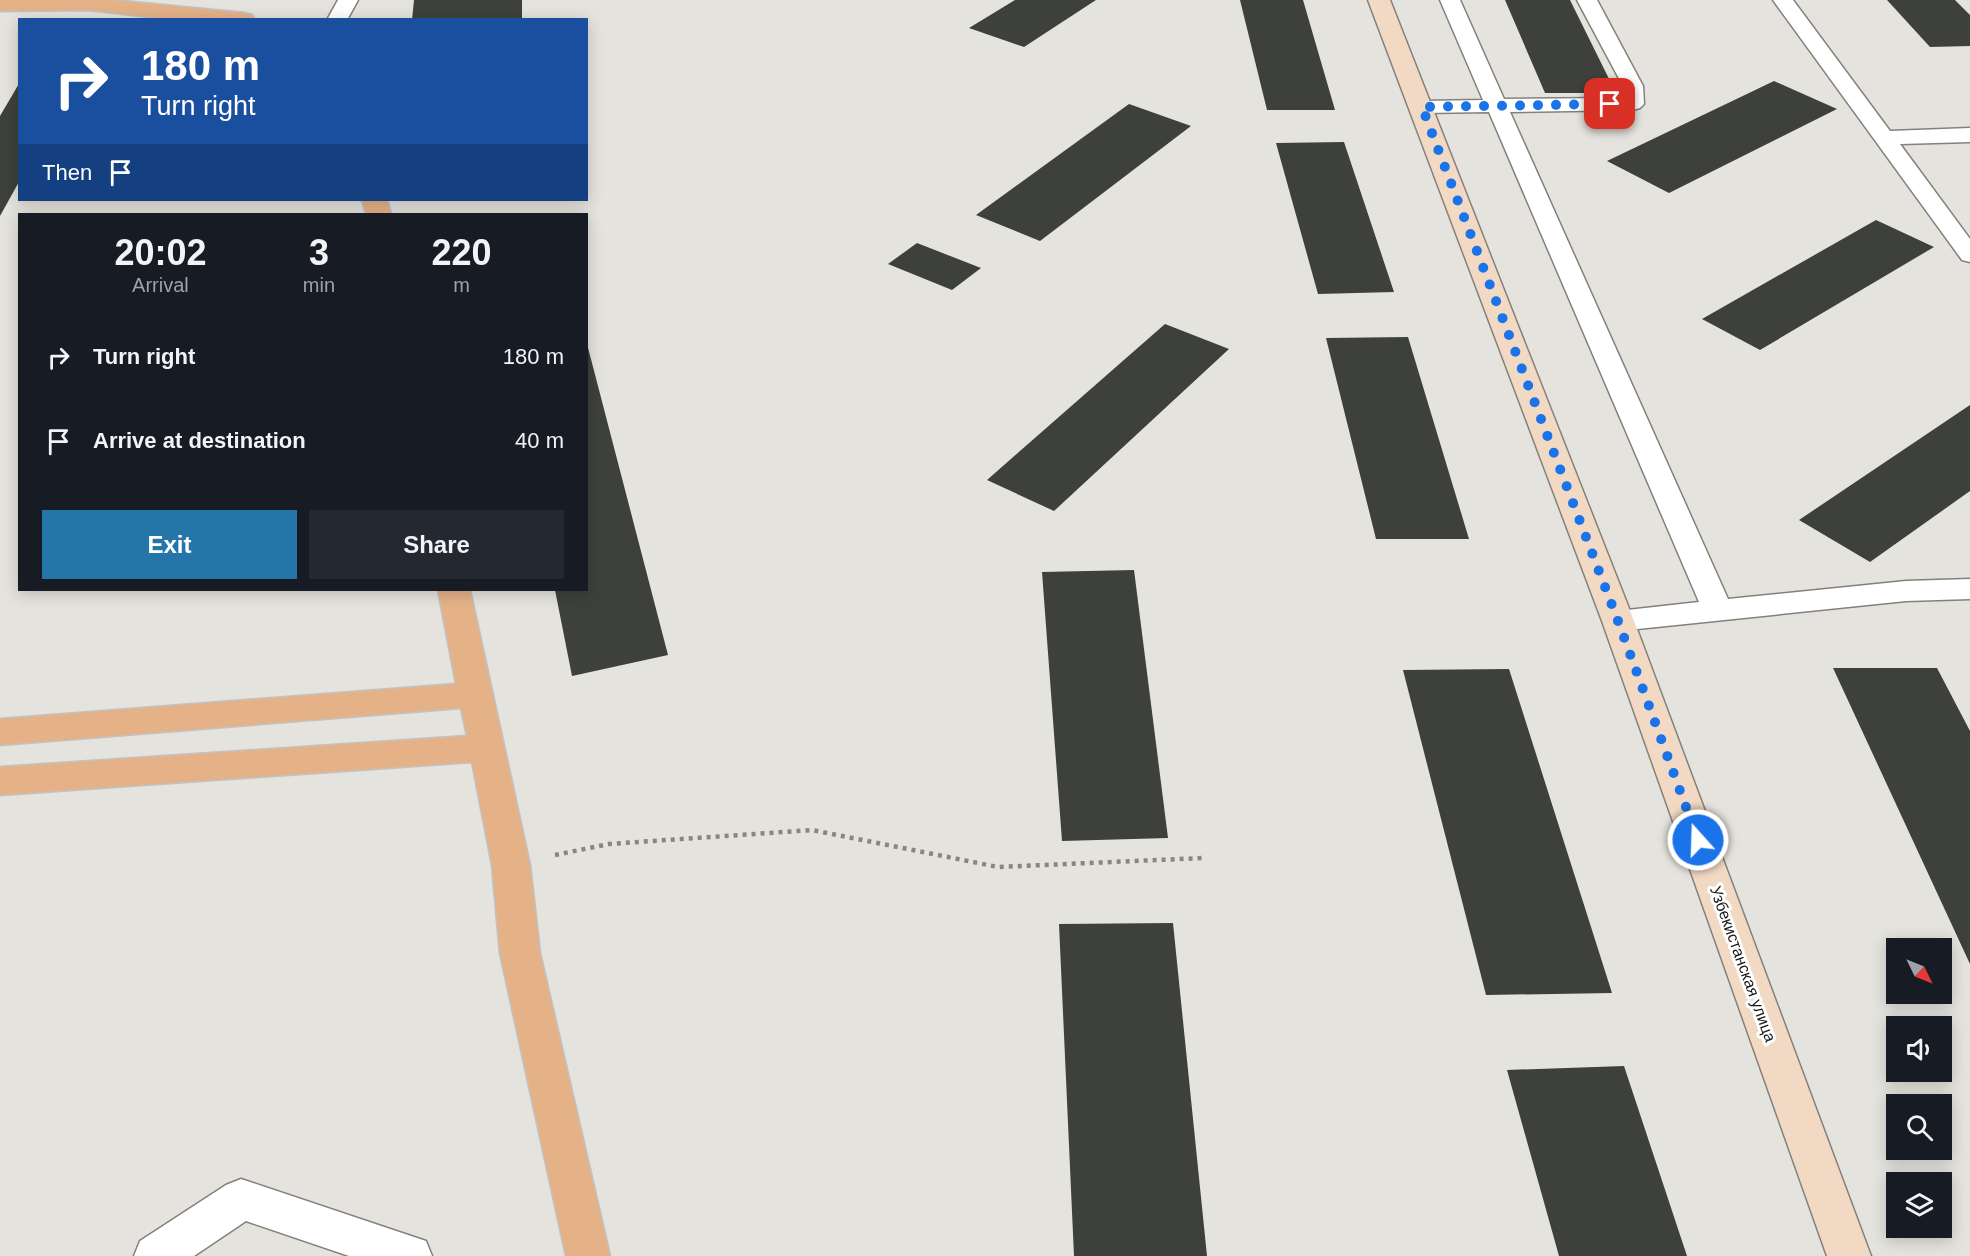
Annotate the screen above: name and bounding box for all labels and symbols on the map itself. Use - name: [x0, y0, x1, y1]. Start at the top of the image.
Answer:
- pin: [1584, 78, 1635, 129]
- position arrow: [1666, 808, 1730, 872]
- street label: Узбекистанская улица: [1707, 884, 1779, 1044]
- north arrow: [1886, 938, 1952, 1004]

